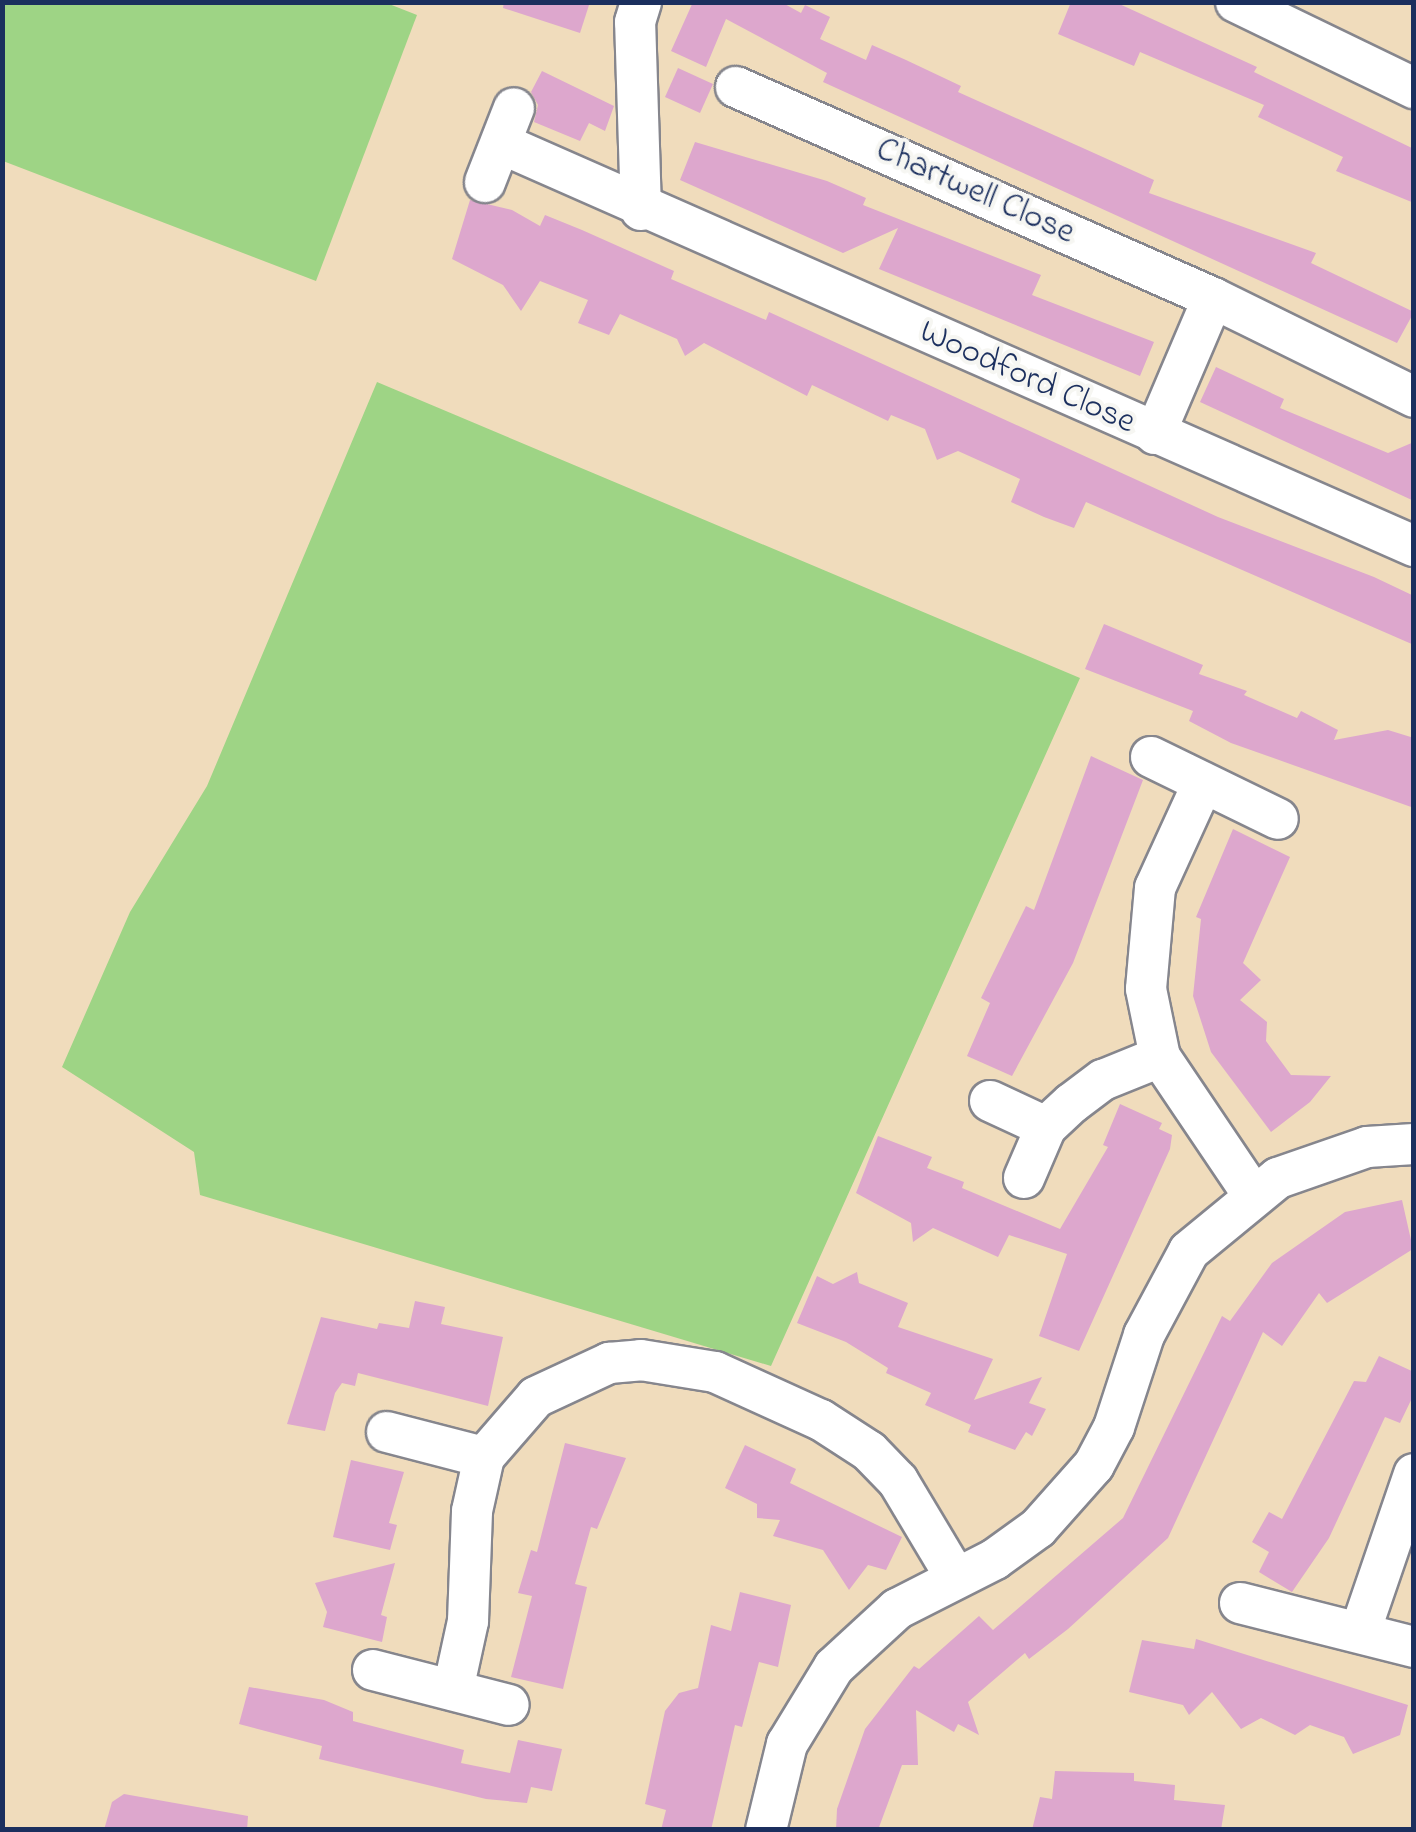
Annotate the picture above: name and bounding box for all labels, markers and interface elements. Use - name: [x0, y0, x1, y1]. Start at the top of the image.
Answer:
- street label: Chartwell Close: [869, 129, 1081, 255]
- street label: Woodford Close: [913, 312, 1141, 444]

